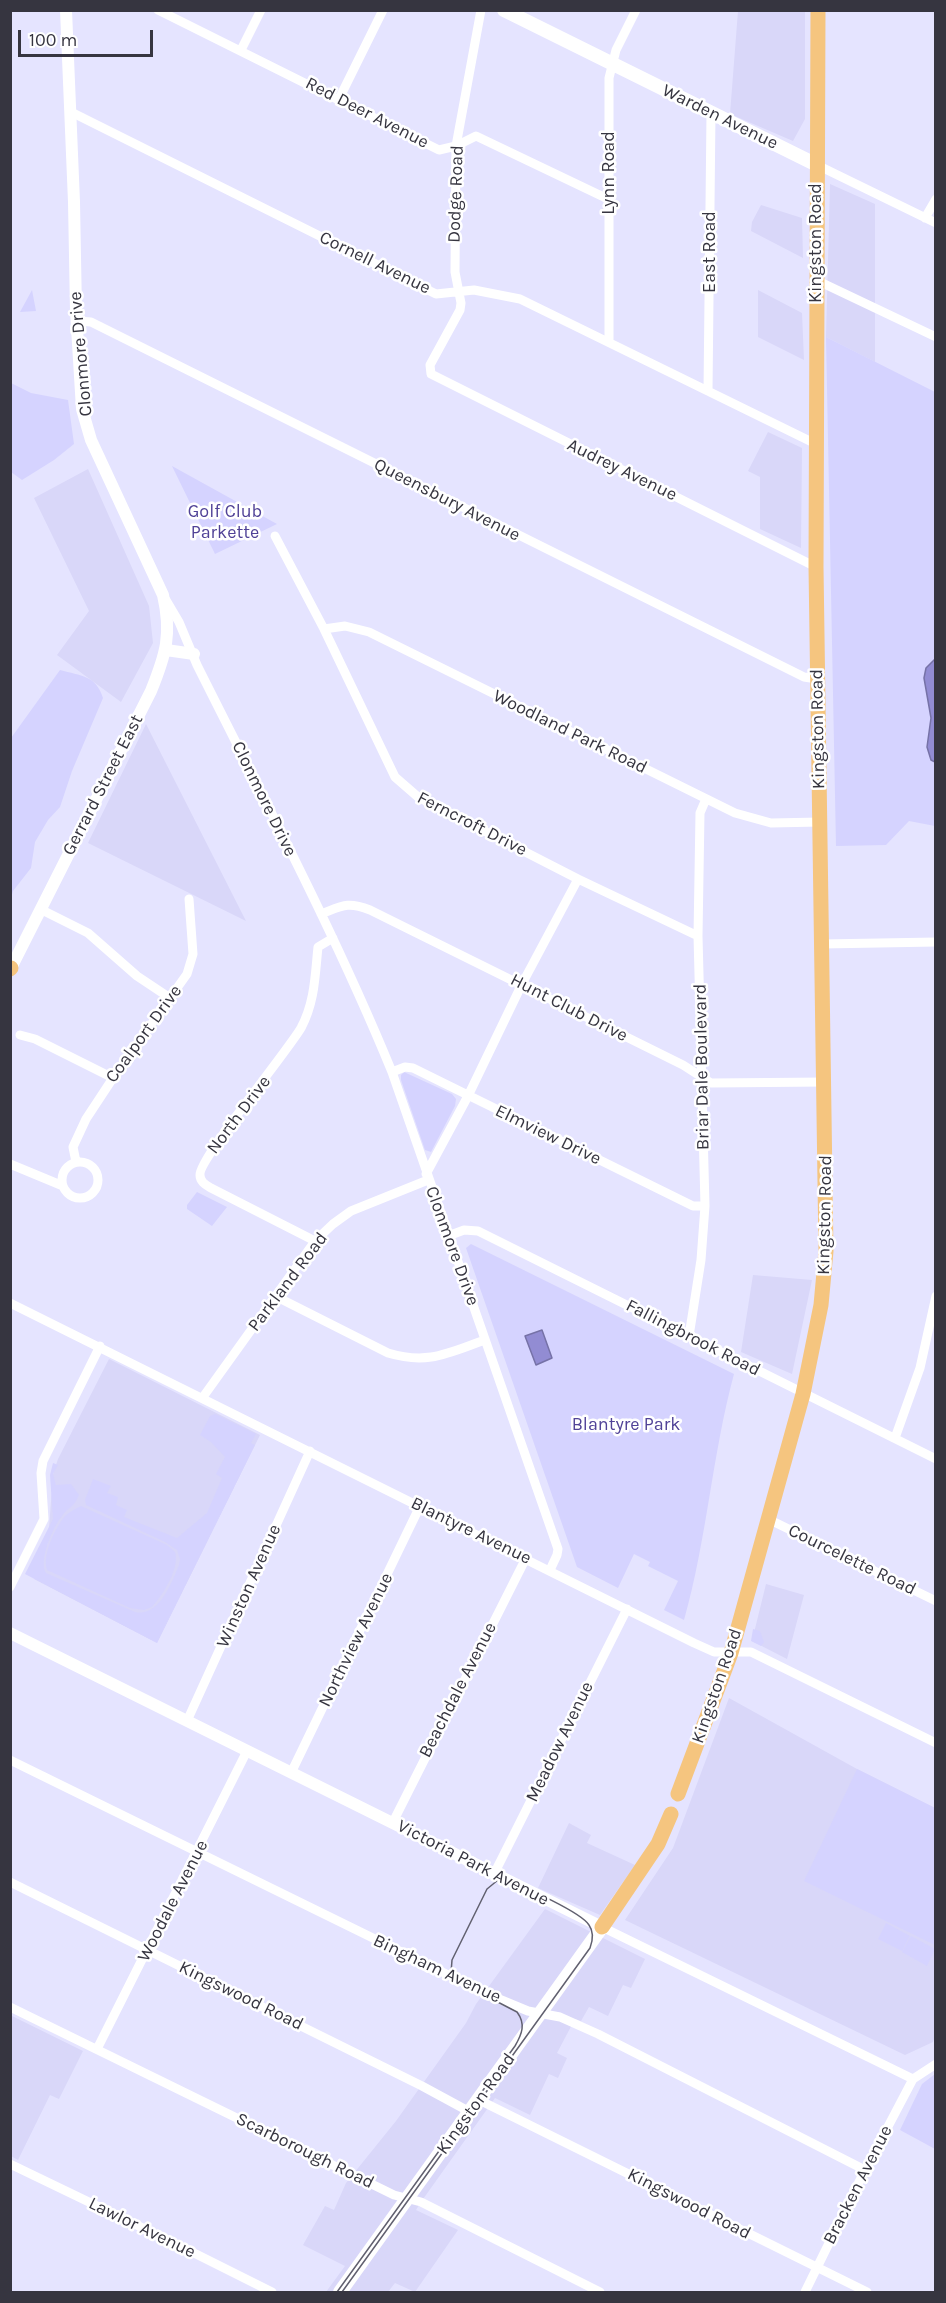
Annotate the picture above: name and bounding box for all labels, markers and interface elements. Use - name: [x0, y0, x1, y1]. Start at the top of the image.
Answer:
- scale bar: [21, 18, 156, 56]
- text: 100 m: [29, 29, 77, 51]
- street label: Red Deer Avenue: [302, 73, 432, 153]
- street label: Warden Avenue: [659, 80, 781, 154]
- street label: Lynn Road: [598, 131, 620, 215]
- street label: Dodge Road: [444, 145, 468, 243]
- street label: Kingston Road: [805, 183, 827, 303]
- street label: East Road: [699, 211, 721, 293]
- street label: Cornell Avenue: [316, 227, 434, 299]
- street label: Clonmore Drive: [65, 291, 97, 417]
- street label: Audrey Avenue: [564, 434, 680, 506]
- street label: Queensbury Avenue: [370, 454, 524, 546]
- park label: Golf Club Parkette: [188, 501, 262, 544]
- street label: Kingston Road: [806, 669, 830, 789]
- street label: Woodland Park Road: [489, 685, 651, 779]
- street label: Gerrard Street East: [58, 711, 148, 859]
- street label: Clonmore Drive: [227, 738, 301, 860]
- street label: Ferncroft Drive: [413, 787, 531, 861]
- street label: Hunt Club Drive: [507, 969, 631, 1047]
- street label: Coalport Drive: [101, 981, 187, 1087]
- street label: Briar Dale Boulevard: [690, 984, 714, 1150]
- street label: North Drive: [203, 1072, 275, 1158]
- street label: Elmview Drive: [492, 1100, 604, 1170]
- street label: Kingston Road: [813, 1155, 837, 1275]
- street label: Clonmore Drive: [420, 1183, 484, 1309]
- street label: Parkland Road: [244, 1228, 332, 1336]
- street label: Fallingbrook Road: [622, 1295, 764, 1381]
- park label: Blantyre Park: [572, 1414, 680, 1436]
- street label: Blantyre Avenue: [407, 1492, 535, 1570]
- street label: Courcelette Road: [785, 1520, 919, 1600]
- street label: Winston Avenue: [212, 1521, 286, 1651]
- street label: Northview Avenue: [314, 1569, 398, 1711]
- street label: Beachdale Avenue: [415, 1619, 501, 1761]
- street label: Kingston Road: [687, 1626, 747, 1746]
- street label: Meadow Avenue: [521, 1678, 599, 1806]
- street label: Victoria Park Avenue: [393, 1815, 553, 1911]
- street label: Woodale Avenue: [133, 1837, 213, 1965]
- street label: Bingham Avenue: [370, 1930, 504, 2008]
- street label: Kingswood Road: [175, 1957, 307, 2035]
- street label: Kingston Road: [432, 2049, 520, 2159]
- street label: Scarborough Road: [232, 2108, 378, 2194]
- street label: Bracken Avenue: [819, 2122, 897, 2248]
- street label: Kingswood Road: [624, 2164, 754, 2244]
- street label: Lawlor Avenue: [85, 2193, 199, 2263]

